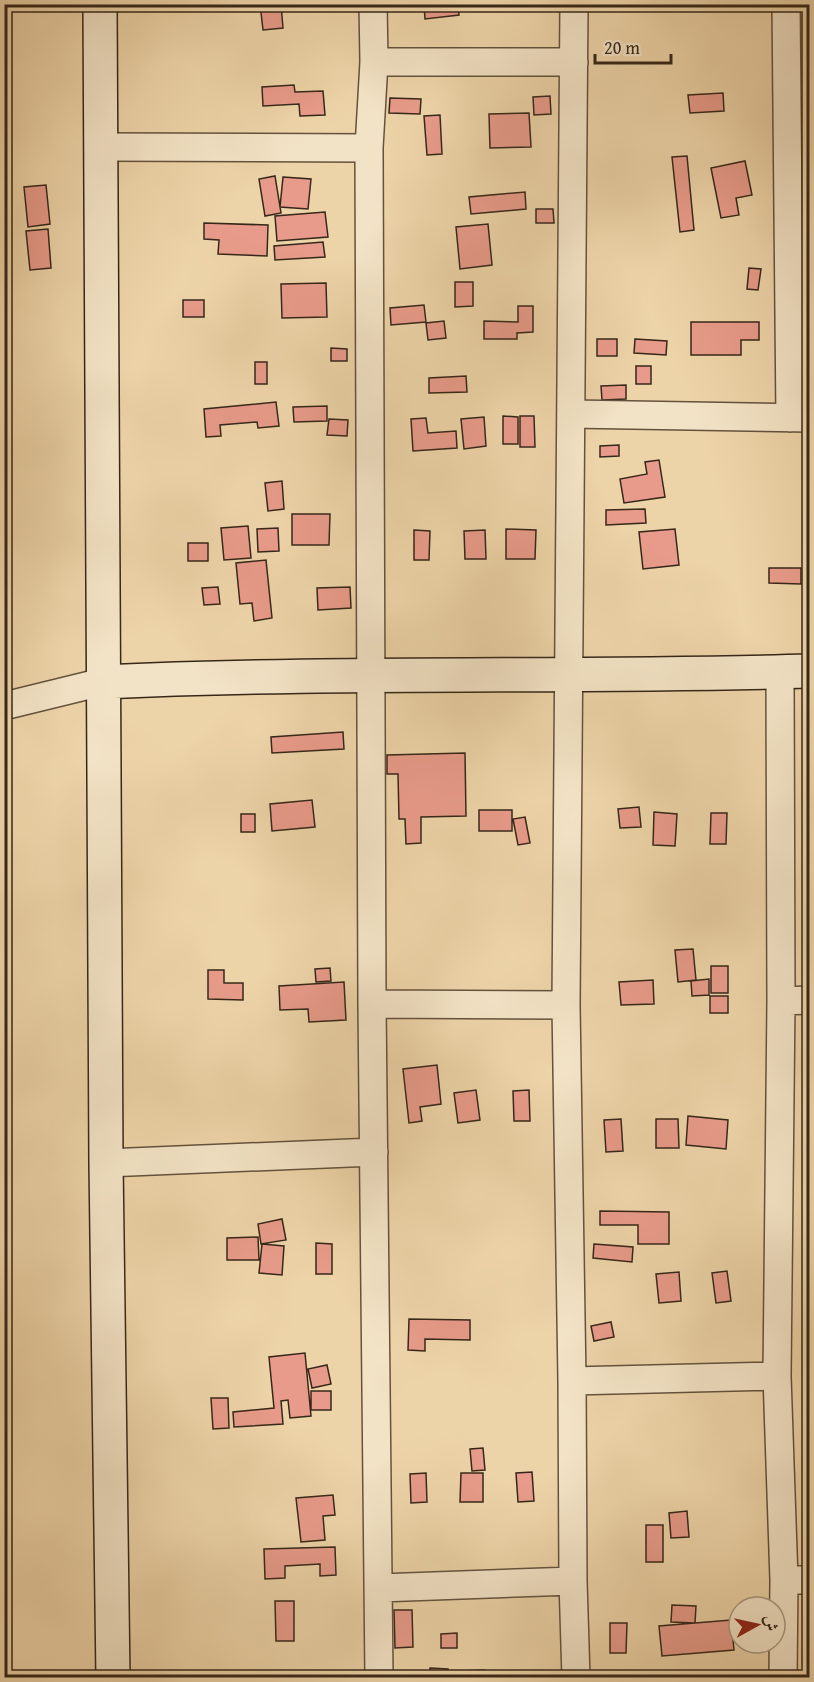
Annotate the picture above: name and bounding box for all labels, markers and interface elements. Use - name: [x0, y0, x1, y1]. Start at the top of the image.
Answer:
- scale bar: [595, 27, 672, 65]
- text: 20 m: [604, 34, 640, 61]
- north arrow: [727, 1595, 787, 1655]
- text: ش: [759, 1613, 785, 1632]

